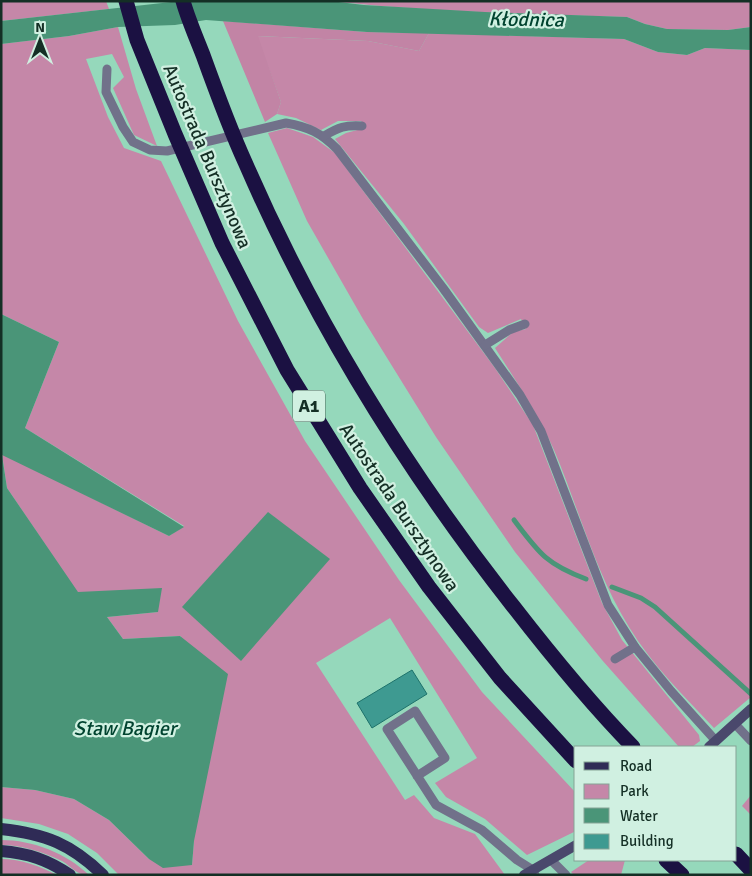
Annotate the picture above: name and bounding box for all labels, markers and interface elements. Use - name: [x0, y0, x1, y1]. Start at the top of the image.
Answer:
- water label: Kłodnica: [488, 6, 565, 33]
- north arrow: [15, 15, 65, 65]
- text: N: [35, 19, 45, 36]
- street label: Autostrada Bursztynowa: [157, 61, 257, 252]
- road number: A1: [293, 391, 325, 422]
- street label: Autostrada Bursztynowa: [334, 419, 464, 596]
- water label: Staw Bagier: [74, 716, 179, 741]
- legend: [574, 746, 737, 861]
- text: Road: [620, 757, 652, 775]
- text: Park: [620, 782, 649, 800]
- text: Water: [620, 807, 658, 825]
- text: Building: [620, 832, 674, 850]

